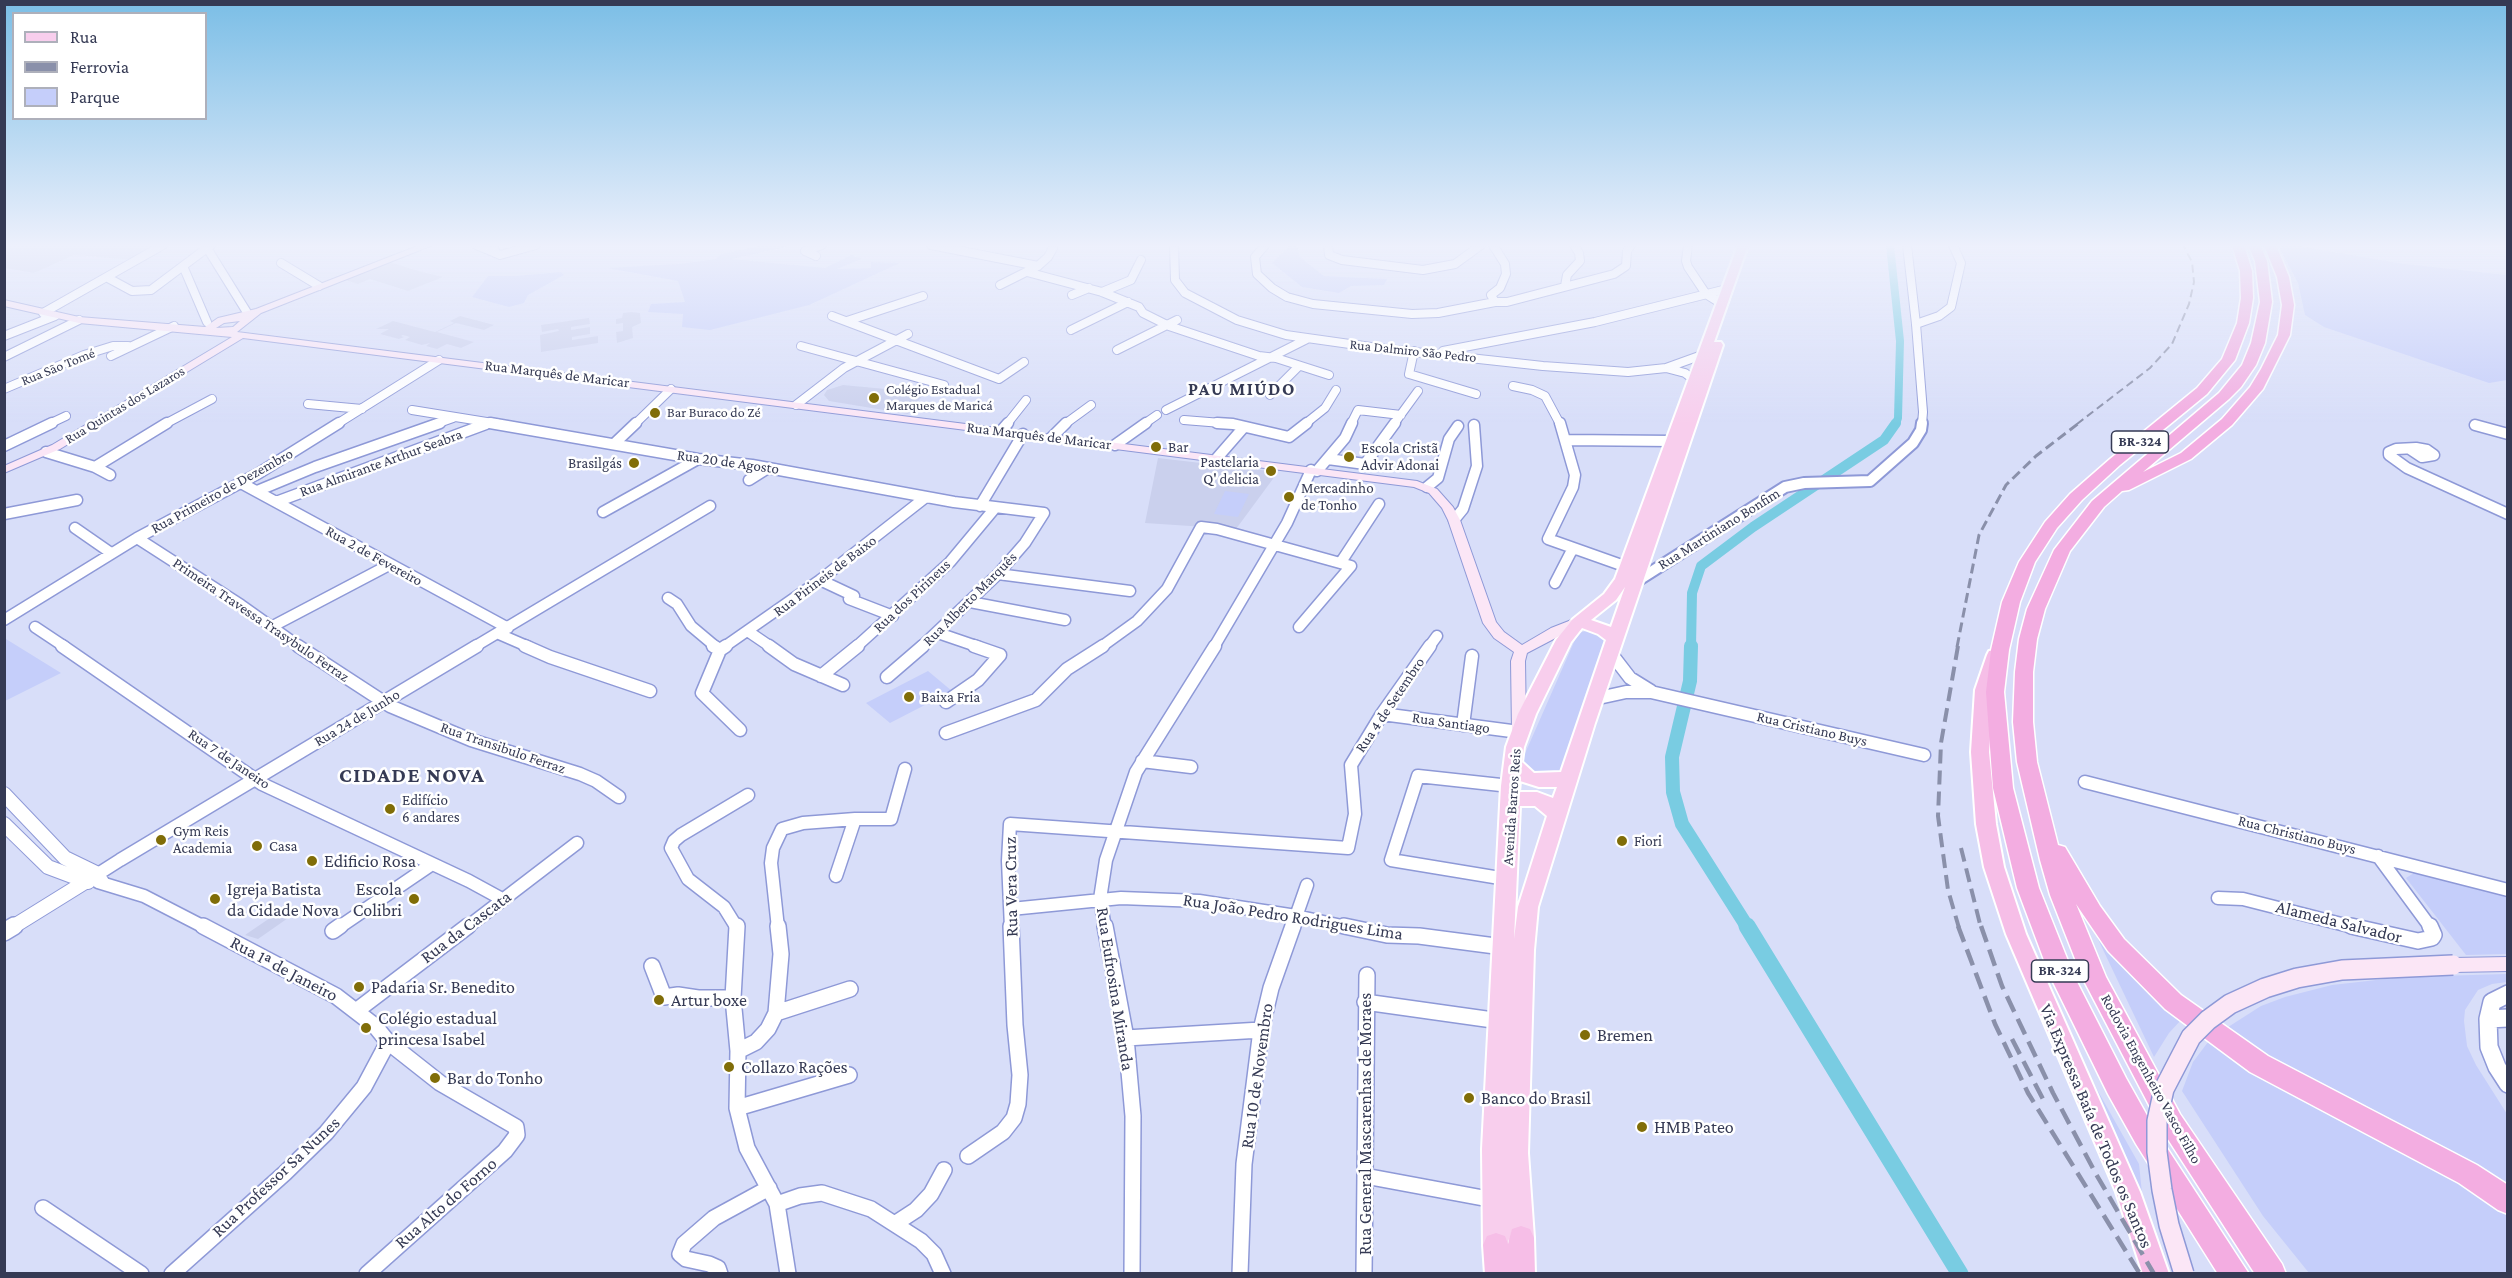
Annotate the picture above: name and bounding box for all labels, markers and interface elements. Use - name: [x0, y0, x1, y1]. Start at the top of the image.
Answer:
- legend: [12, 12, 207, 120]
- text: Rua: [70, 27, 98, 47]
- text: Ferrovia: [70, 57, 129, 77]
- text: Parque: [70, 87, 120, 107]
- street label: Rua Dalmiro São Pedro: [1349, 336, 1477, 366]
- street label: Rua Sāo Tomé: [19, 345, 97, 389]
- street label: Rua Marquês de Maricar: [484, 356, 630, 392]
- street label: Rua Quintas dos Lazaros: [62, 363, 188, 447]
- district label: PAU MIÚDO: [1188, 378, 1296, 400]
- place label: Colégio Estadual Marques de Maricá: [886, 382, 993, 414]
- marker: Colégio Estadual Marques de Maricá: [867, 391, 881, 405]
- place label: Bar Buraco do Zé: [667, 405, 761, 421]
- marker: Bar Buraco do Zé: [648, 406, 662, 420]
- street label: Rua Marquês de Maricar: [966, 418, 1112, 454]
- street label: Rua Almirante Arthur Seabra: [297, 425, 465, 501]
- road number: BR-324: [2112, 431, 2168, 453]
- place label: Bar: [1168, 438, 1188, 456]
- place label: Escola Cristã Advir Adonai: [1361, 439, 1439, 474]
- marker: Bar: [1149, 440, 1163, 454]
- street label: Rua Primeiro de Dezembro: [148, 444, 296, 538]
- street label: Rua 20 de Agosto: [676, 446, 780, 478]
- marker: Escola Cristã Advir Adonai: [1342, 450, 1356, 464]
- place label: Pastelaria Q' delicia: [1200, 453, 1259, 488]
- place label: Brasilgás: [568, 454, 622, 472]
- marker: Brasilgás: [627, 456, 641, 470]
- marker: Pastelaria Q' delicia: [1264, 464, 1278, 478]
- place label: Mercadinho de Tonho: [1301, 479, 1374, 514]
- street label: Rua Martiniano Bonfim: [1655, 484, 1783, 574]
- marker: Mercadinho de Tonho: [1282, 490, 1296, 504]
- street label: Rua 2 de Fevereiro: [322, 522, 426, 590]
- street label: Rua Pirineis de Baixo: [770, 531, 880, 621]
- street label: Rua Alberto Marquês: [919, 548, 1021, 650]
- street label: Primeira Travessa Trasybulo Ferraz: [169, 554, 353, 686]
- street label: Rua dos Pirineus: [870, 556, 954, 636]
- street label: Rua 4 de Setembro: [1352, 654, 1428, 756]
- street label: Rua 24 de Junho: [311, 685, 403, 751]
- place label: Baixa Fria: [921, 688, 980, 706]
- marker: Baixa Fria: [902, 690, 916, 704]
- street label: Rua Cristiano Buys: [1755, 708, 1869, 750]
- street label: Rua Santiago: [1411, 709, 1491, 737]
- street label: Rua Transibulo Ferraz: [438, 718, 568, 778]
- street label: Rua 7 de Janeiro: [184, 725, 274, 793]
- street label: Avenida Barros Reis: [1499, 748, 1525, 866]
- district label: CIDADE NOVA: [339, 763, 485, 789]
- place label: Edifício 6 andares: [402, 791, 460, 826]
- marker: Edifício 6 andares: [383, 802, 397, 816]
- street label: Rua Christiano Buys: [2236, 812, 2358, 858]
- place label: Gym Reis Academia: [173, 822, 232, 857]
- place label: Fiori: [1634, 832, 1662, 850]
- marker: Gym Reis Academia: [154, 833, 168, 847]
- marker: Fiori: [1615, 834, 1629, 848]
- place label: Casa: [269, 837, 298, 855]
- street label: Rua Vera Cruz: [999, 837, 1023, 937]
- marker: Casa: [250, 839, 264, 853]
- place label: Edificio Rosa: [324, 850, 416, 872]
- marker: Edificio Rosa: [305, 854, 319, 868]
- place label: Igreja Batista da Cidade Nova: [227, 878, 339, 920]
- place label: Escola Colibri: [353, 878, 402, 920]
- street label: Rua da Cascata: [416, 886, 516, 968]
- street label: Rua João Pedro Rodrigues Lima: [1181, 889, 1405, 945]
- marker: Igreja Batista da Cidade Nova: [208, 892, 222, 906]
- marker: Escola Colibri: [407, 892, 421, 906]
- street label: Alameda Salvador: [2273, 896, 2405, 948]
- street label: Rua Eufrosina Miranda: [1091, 906, 1139, 1072]
- street label: Rua 1ª de Janeiro: [226, 932, 342, 1006]
- road number: BR-324: [2032, 960, 2088, 982]
- place label: Padaria Sr. Benedito: [371, 976, 515, 998]
- marker: Padaria Sr. Benedito: [352, 980, 366, 994]
- place label: Artur boxe: [671, 989, 747, 1011]
- street label: Rodovia Engenheiro Vasco Filho: [2097, 991, 2205, 1167]
- marker: Artur boxe: [652, 993, 666, 1007]
- street label: Rua General Mascarenhas de Moraes: [1354, 993, 1376, 1255]
- street label: Via Expressa Baía de Todos os Santos: [2035, 1001, 2157, 1251]
- street label: Rua 10 de Novembro: [1236, 1002, 1278, 1150]
- place label: Colégio estadual princesa Isabel: [378, 1007, 497, 1050]
- marker: Colégio estadual princesa Isabel: [359, 1021, 373, 1035]
- place label: Bremen: [1597, 1024, 1653, 1046]
- marker: Bremen: [1578, 1028, 1592, 1042]
- place label: Collazo Rações: [741, 1056, 848, 1078]
- marker: Collazo Rações: [722, 1060, 736, 1074]
- place label: Bar do Tonho: [447, 1067, 543, 1089]
- marker: Bar do Tonho: [428, 1071, 442, 1085]
- place label: Banco do Brasil: [1481, 1087, 1591, 1109]
- marker: Banco do Brasil: [1462, 1091, 1476, 1105]
- street label: Rua Professor Sa Nunes: [208, 1112, 344, 1242]
- place label: HMB Pateo: [1654, 1116, 1734, 1138]
- marker: HMB Pateo: [1635, 1120, 1649, 1134]
- street label: Rua Alto do Forno: [391, 1153, 501, 1253]

